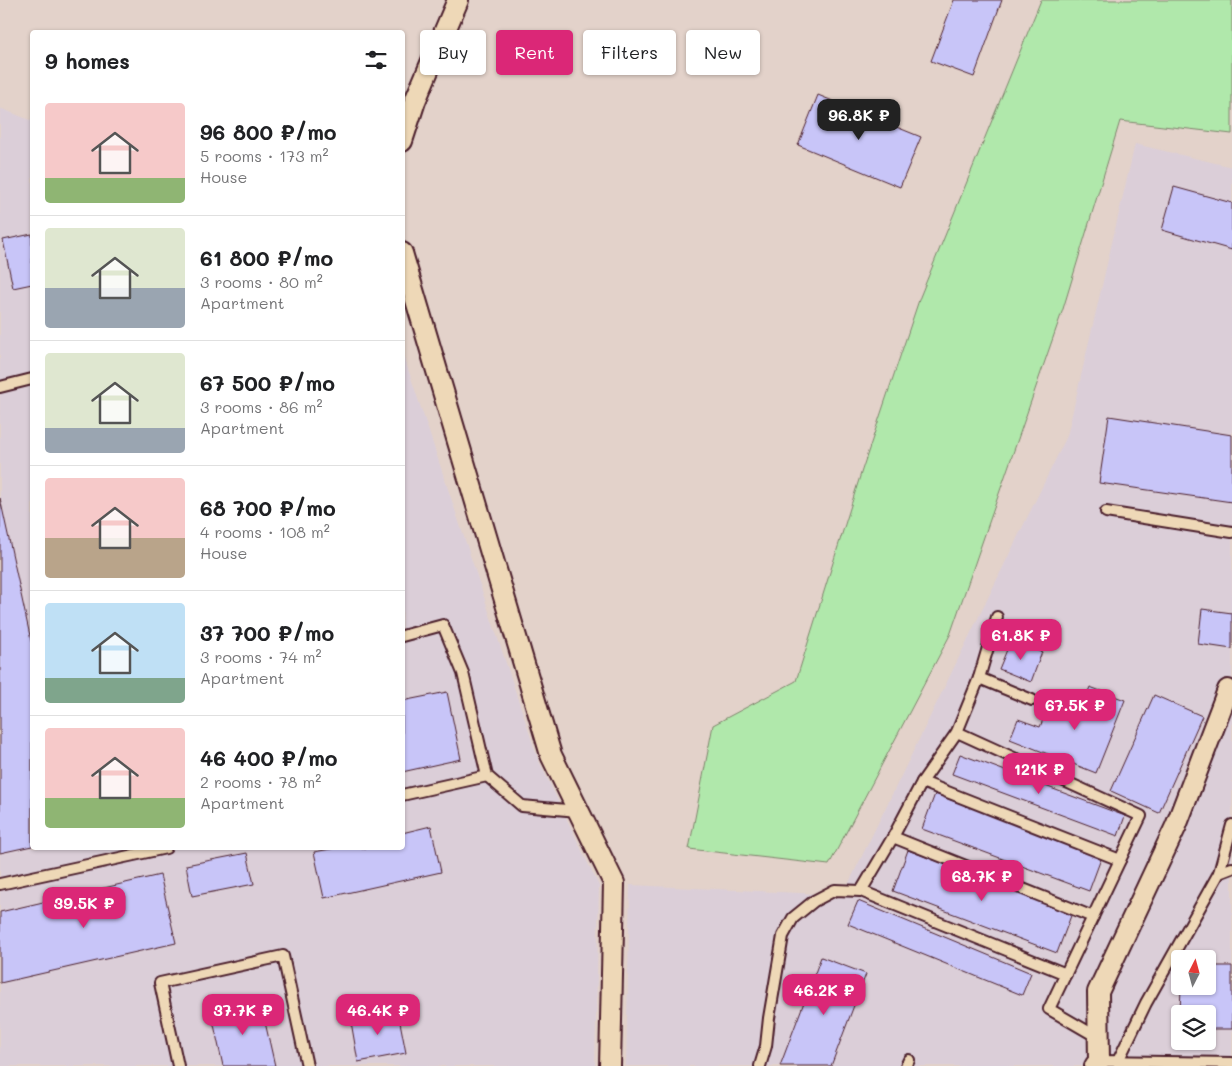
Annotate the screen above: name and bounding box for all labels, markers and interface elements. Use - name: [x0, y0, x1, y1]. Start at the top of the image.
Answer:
- chip: Buy: [420, 30, 486, 75]
- chip: Rent: [496, 30, 573, 75]
- chip: Filters: [583, 30, 676, 75]
- chip: New: [686, 30, 760, 75]
- icon: filters: [362, 46, 390, 74]
- text: 9 homes: [45, 47, 130, 74]
- pin: 96.8K ₽: [813, 98, 905, 141]
- text: 96.8K ₽: [828, 104, 890, 125]
- text: 96 800 ₽/mo: [200, 118, 337, 145]
- icon: home: [85, 123, 145, 183]
- text: 5 rooms · 173 m²: [200, 145, 329, 166]
- text: House: [200, 166, 247, 187]
- text: 61 800 ₽/mo: [200, 244, 333, 271]
- icon: home: [85, 248, 145, 308]
- text: 3 rooms · 80 m²: [200, 271, 323, 292]
- text: Apartment: [200, 292, 285, 313]
- text: 67 500 ₽/mo: [200, 369, 335, 396]
- icon: home: [85, 373, 145, 433]
- text: 3 rooms · 86 m²: [200, 396, 323, 417]
- text: Apartment: [200, 417, 285, 438]
- text: 68 700 ₽/mo: [200, 494, 336, 521]
- icon: home: [85, 498, 145, 558]
- text: 4 rooms · 108 m²: [200, 521, 330, 542]
- text: House: [200, 542, 247, 563]
- pin: 61.8K ₽: [975, 618, 1067, 661]
- text: 37 700 ₽/mo: [200, 619, 334, 646]
- icon: home: [85, 623, 145, 683]
- text: 61.8K ₽: [992, 624, 1050, 645]
- text: 3 rooms · 74 m²: [200, 646, 321, 667]
- text: Apartment: [200, 667, 285, 688]
- pin: 67.5K ₽: [1029, 688, 1121, 731]
- text: 67.5K ₽: [1045, 694, 1105, 715]
- text: 46 400 ₽/mo: [200, 744, 338, 771]
- icon: home: [85, 748, 145, 808]
- pin: 121K ₽: [998, 752, 1080, 795]
- text: 121K ₽: [1014, 758, 1064, 779]
- text: 2 rooms · 78 m²: [200, 771, 321, 792]
- text: Apartment: [200, 792, 285, 813]
- pin: 68.7K ₽: [936, 860, 1028, 902]
- text: 68.7K ₽: [952, 865, 1012, 886]
- pin: 39.5K ₽: [38, 886, 130, 929]
- text: 39.5K ₽: [54, 892, 114, 913]
- north arrow: [1171, 950, 1216, 995]
- map controls: [1171, 950, 1216, 1050]
- pin: 46.2K ₽: [778, 974, 870, 1016]
- text: 46.2K ₽: [794, 979, 855, 1000]
- pin: 37.7K ₽: [197, 994, 289, 1036]
- pin: 46.4K ₽: [332, 994, 424, 1036]
- text: 37.7K ₽: [213, 999, 273, 1020]
- text: 46.4K ₽: [347, 999, 409, 1020]
- button: layers: [1171, 1005, 1216, 1050]

